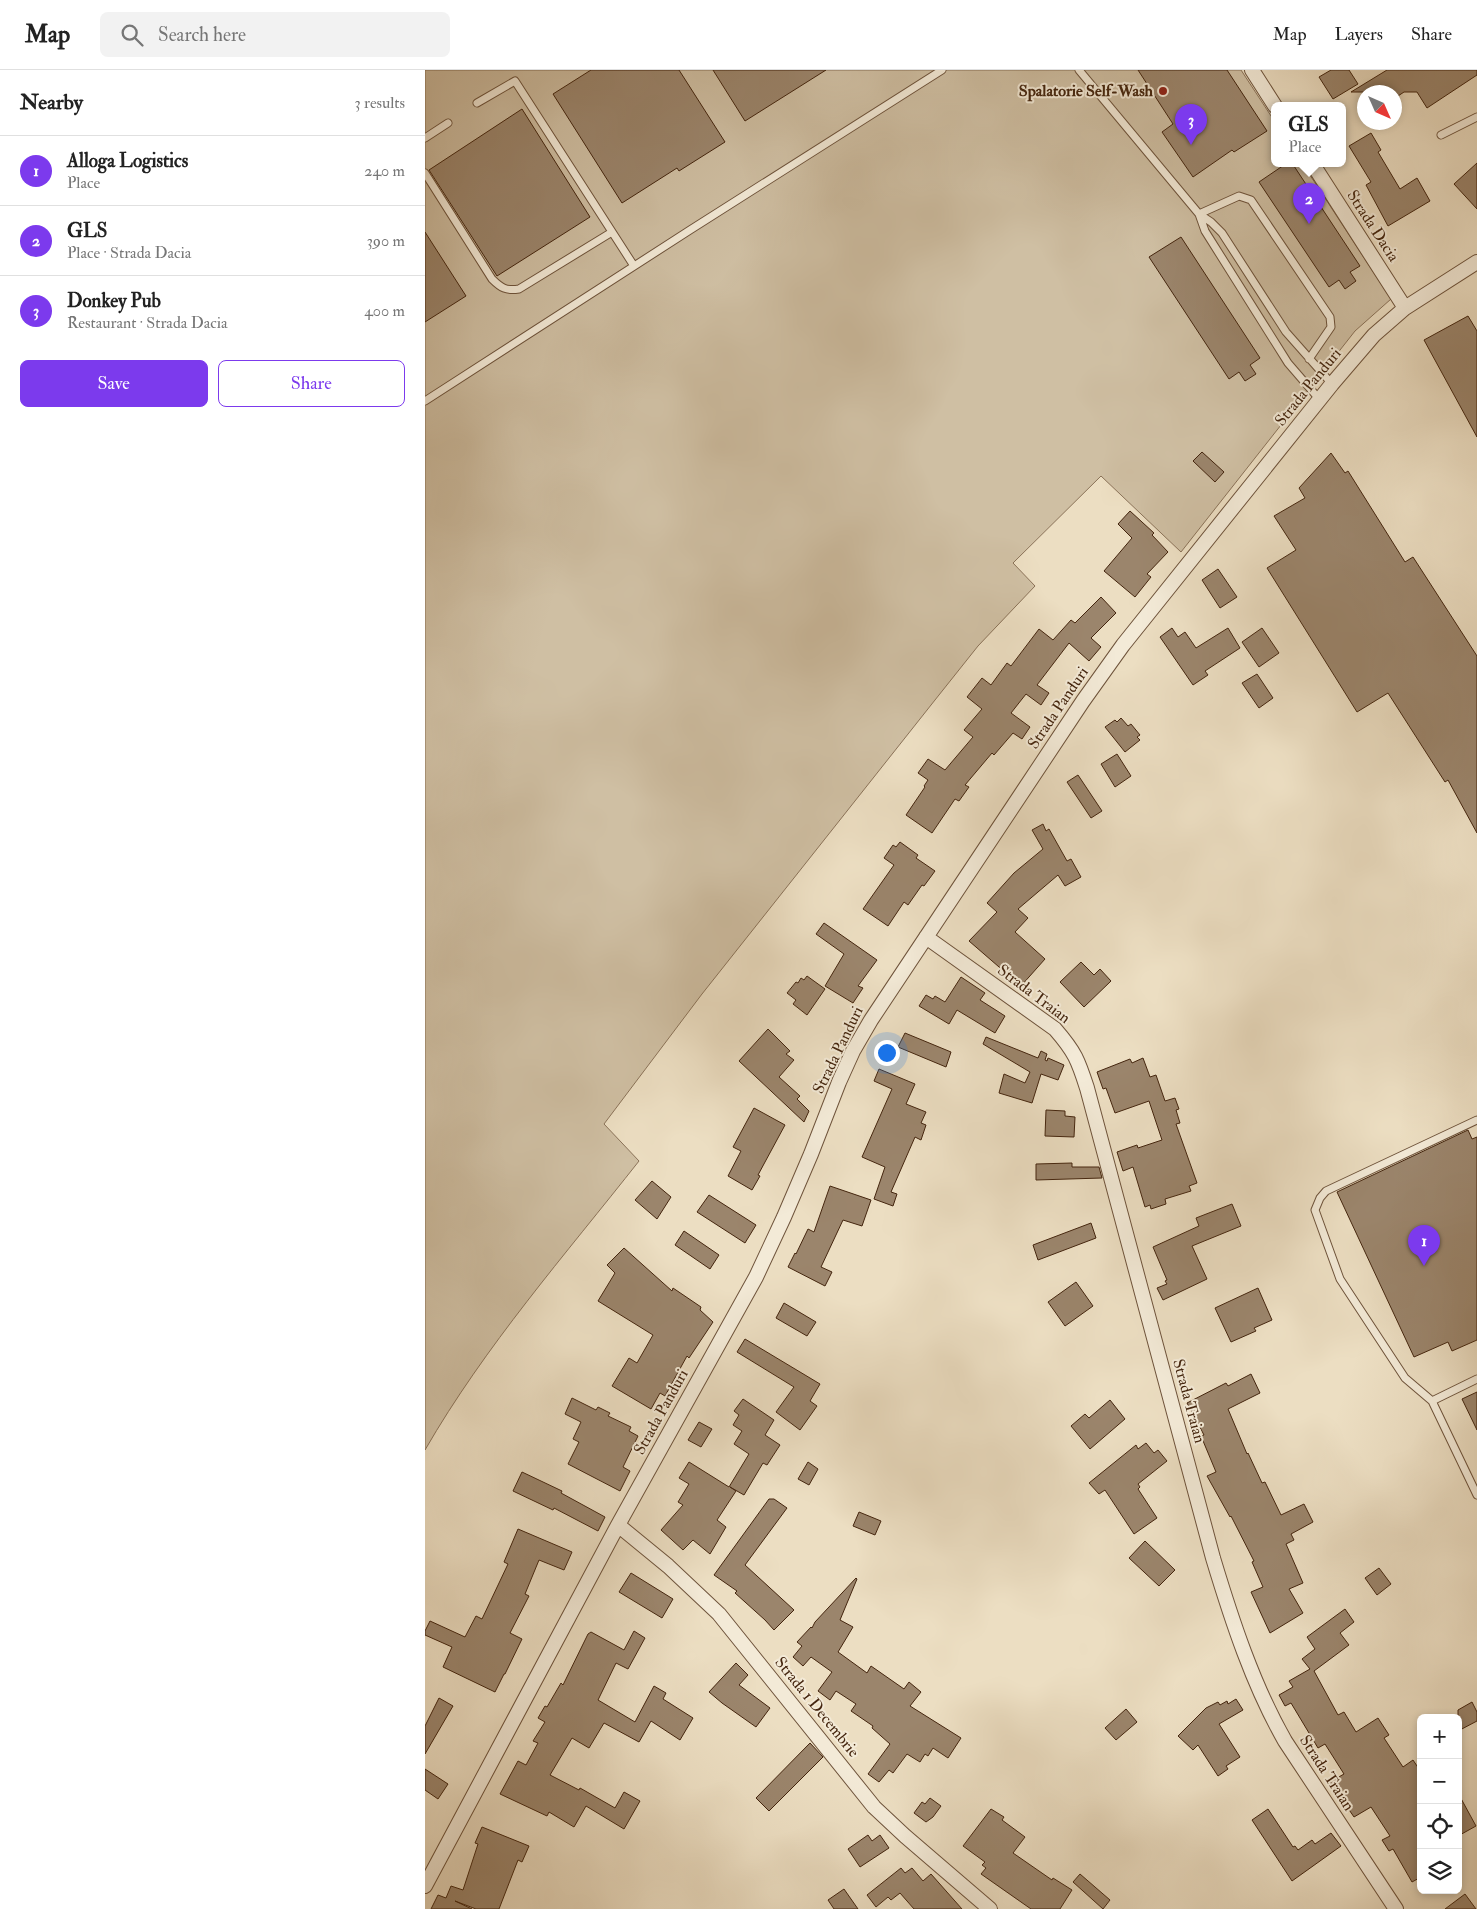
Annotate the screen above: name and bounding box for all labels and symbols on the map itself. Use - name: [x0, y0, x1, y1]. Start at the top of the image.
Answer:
- place label: Spalatorie Self-Wash: [1019, 81, 1154, 102]
- marker: Spalatorie Self-Wash: [1157, 85, 1169, 97]
- north arrow: [1357, 85, 1402, 130]
- pin: 3: [1175, 104, 1207, 145]
- pin: 2: [1293, 183, 1325, 224]
- street label: Strada Dacia: [1342, 186, 1404, 266]
- street label: Strada Panduri: [1270, 344, 1346, 430]
- street label: Strada Panduri: [1023, 663, 1093, 753]
- street label: Strada Traian: [994, 960, 1074, 1028]
- street label: Strada Panduri: [808, 1003, 868, 1097]
- your location: [874, 1040, 900, 1066]
- pin: 1: [1408, 1225, 1440, 1266]
- street label: Strada Traian: [1168, 1357, 1210, 1445]
- street label: Strada Panduri: [629, 1366, 693, 1458]
- street label: Strada 1 Decembrie: [770, 1653, 864, 1761]
- street label: Strada Traian: [1295, 1731, 1359, 1815]

